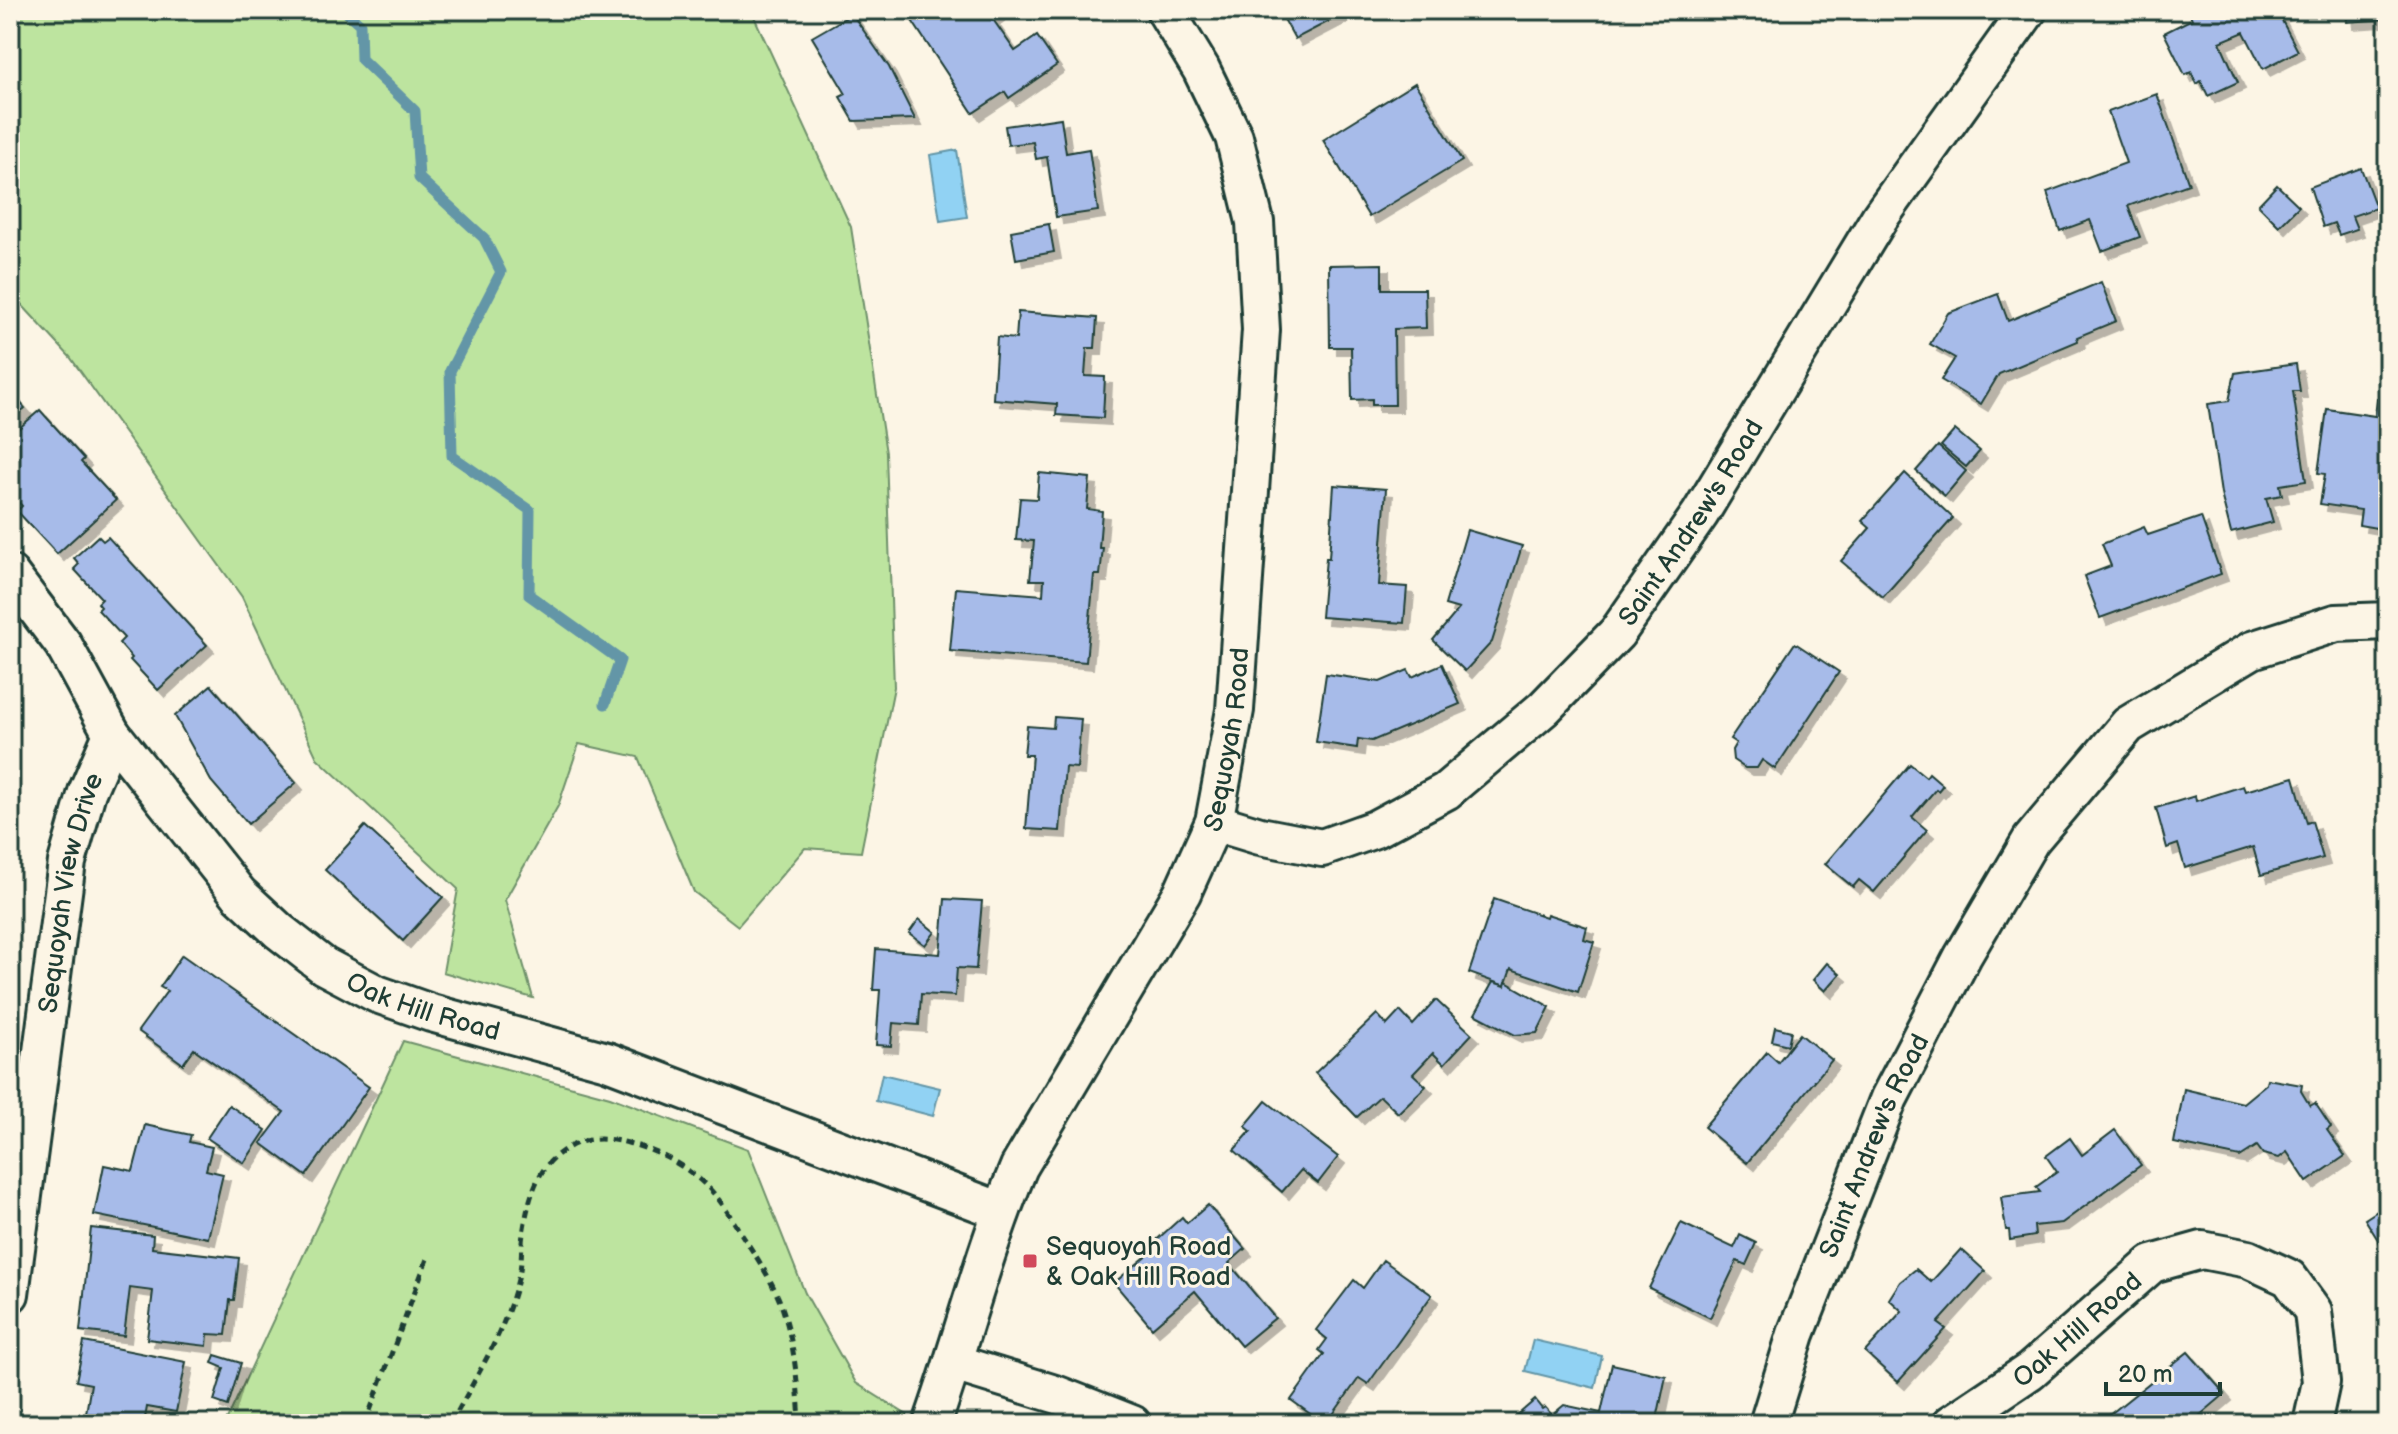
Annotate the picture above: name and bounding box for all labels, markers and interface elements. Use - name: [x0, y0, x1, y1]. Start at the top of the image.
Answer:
- street label: Saint Andrew's Road: [1613, 414, 1770, 632]
- street label: Sequoyah Road: [1198, 647, 1256, 837]
- street label: Sequoyah View Drive: [33, 768, 110, 1015]
- street label: Oak Hill Road: [340, 967, 503, 1048]
- street label: Saint Andrew's Road: [1814, 1029, 1937, 1262]
- place label: Sequoyah Road & Oak Hill Road: [1046, 1232, 1231, 1293]
- marker: Sequoyah Road & Oak Hill Road: [1021, 1252, 1039, 1270]
- street label: Oak Hill Road: [2008, 1266, 2149, 1395]
- scale bar: [2106, 1346, 2220, 1396]
- text: 20 m: [2118, 1360, 2173, 1389]

